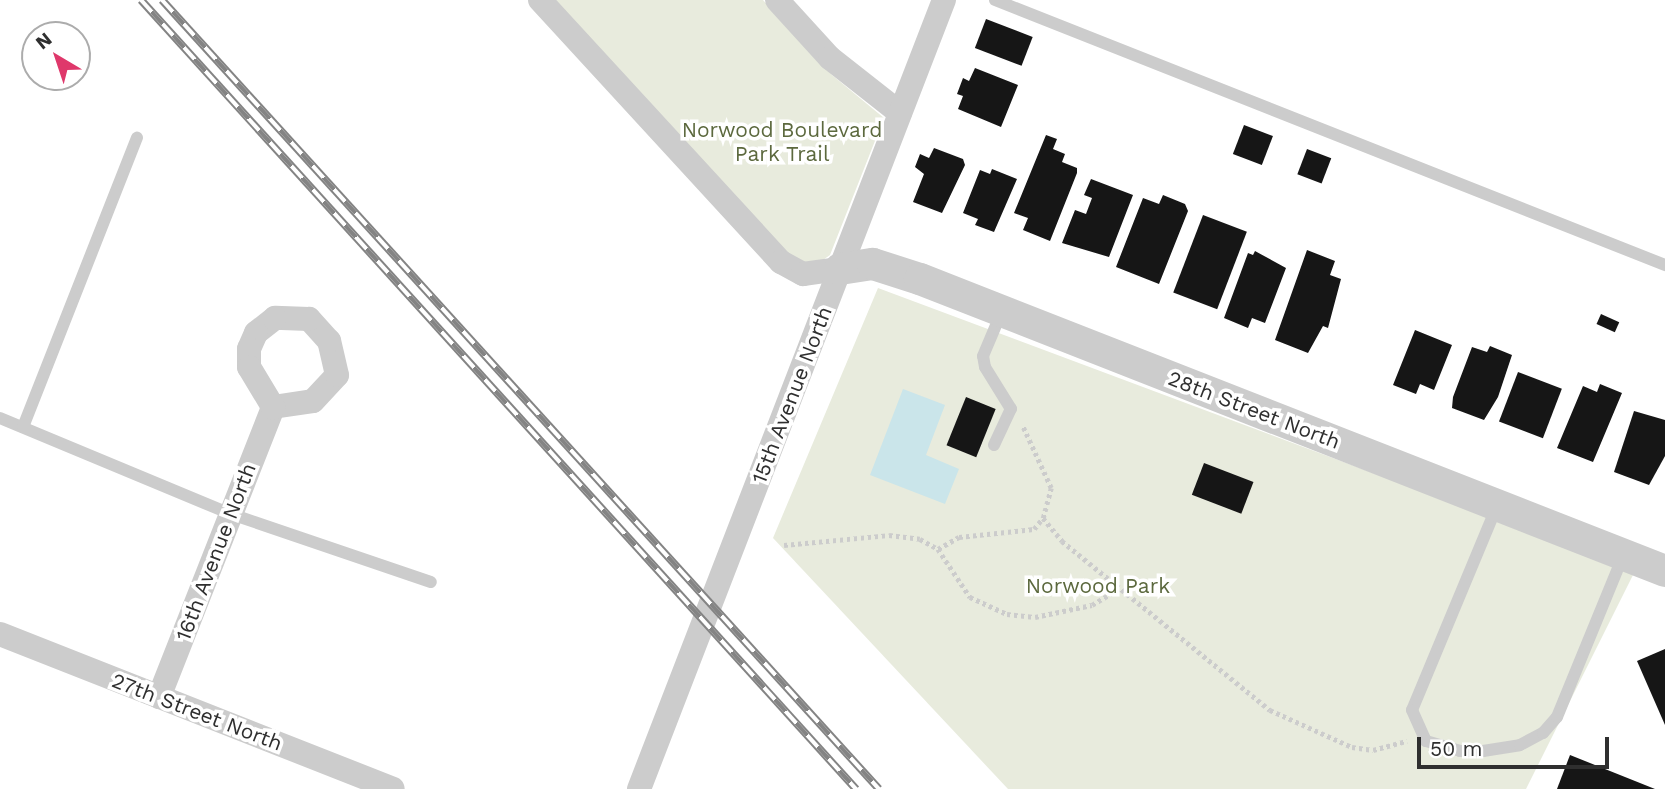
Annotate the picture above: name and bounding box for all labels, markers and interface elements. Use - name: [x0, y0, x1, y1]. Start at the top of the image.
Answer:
- north arrow: [21, 21, 91, 91]
- text: N: [31, 27, 56, 54]
- park label: Norwood Boulevard Park Trail: [682, 117, 882, 167]
- street label: 15th Avenue North: [746, 303, 838, 487]
- street label: 28th Street North: [1164, 366, 1344, 454]
- street label: 16th Avenue North: [170, 459, 262, 645]
- park label: Norwood Park: [1026, 573, 1170, 599]
- street label: 27th Street North: [108, 668, 286, 756]
- scale bar: [1420, 722, 1612, 766]
- text: 50 m: [1430, 736, 1482, 761]

